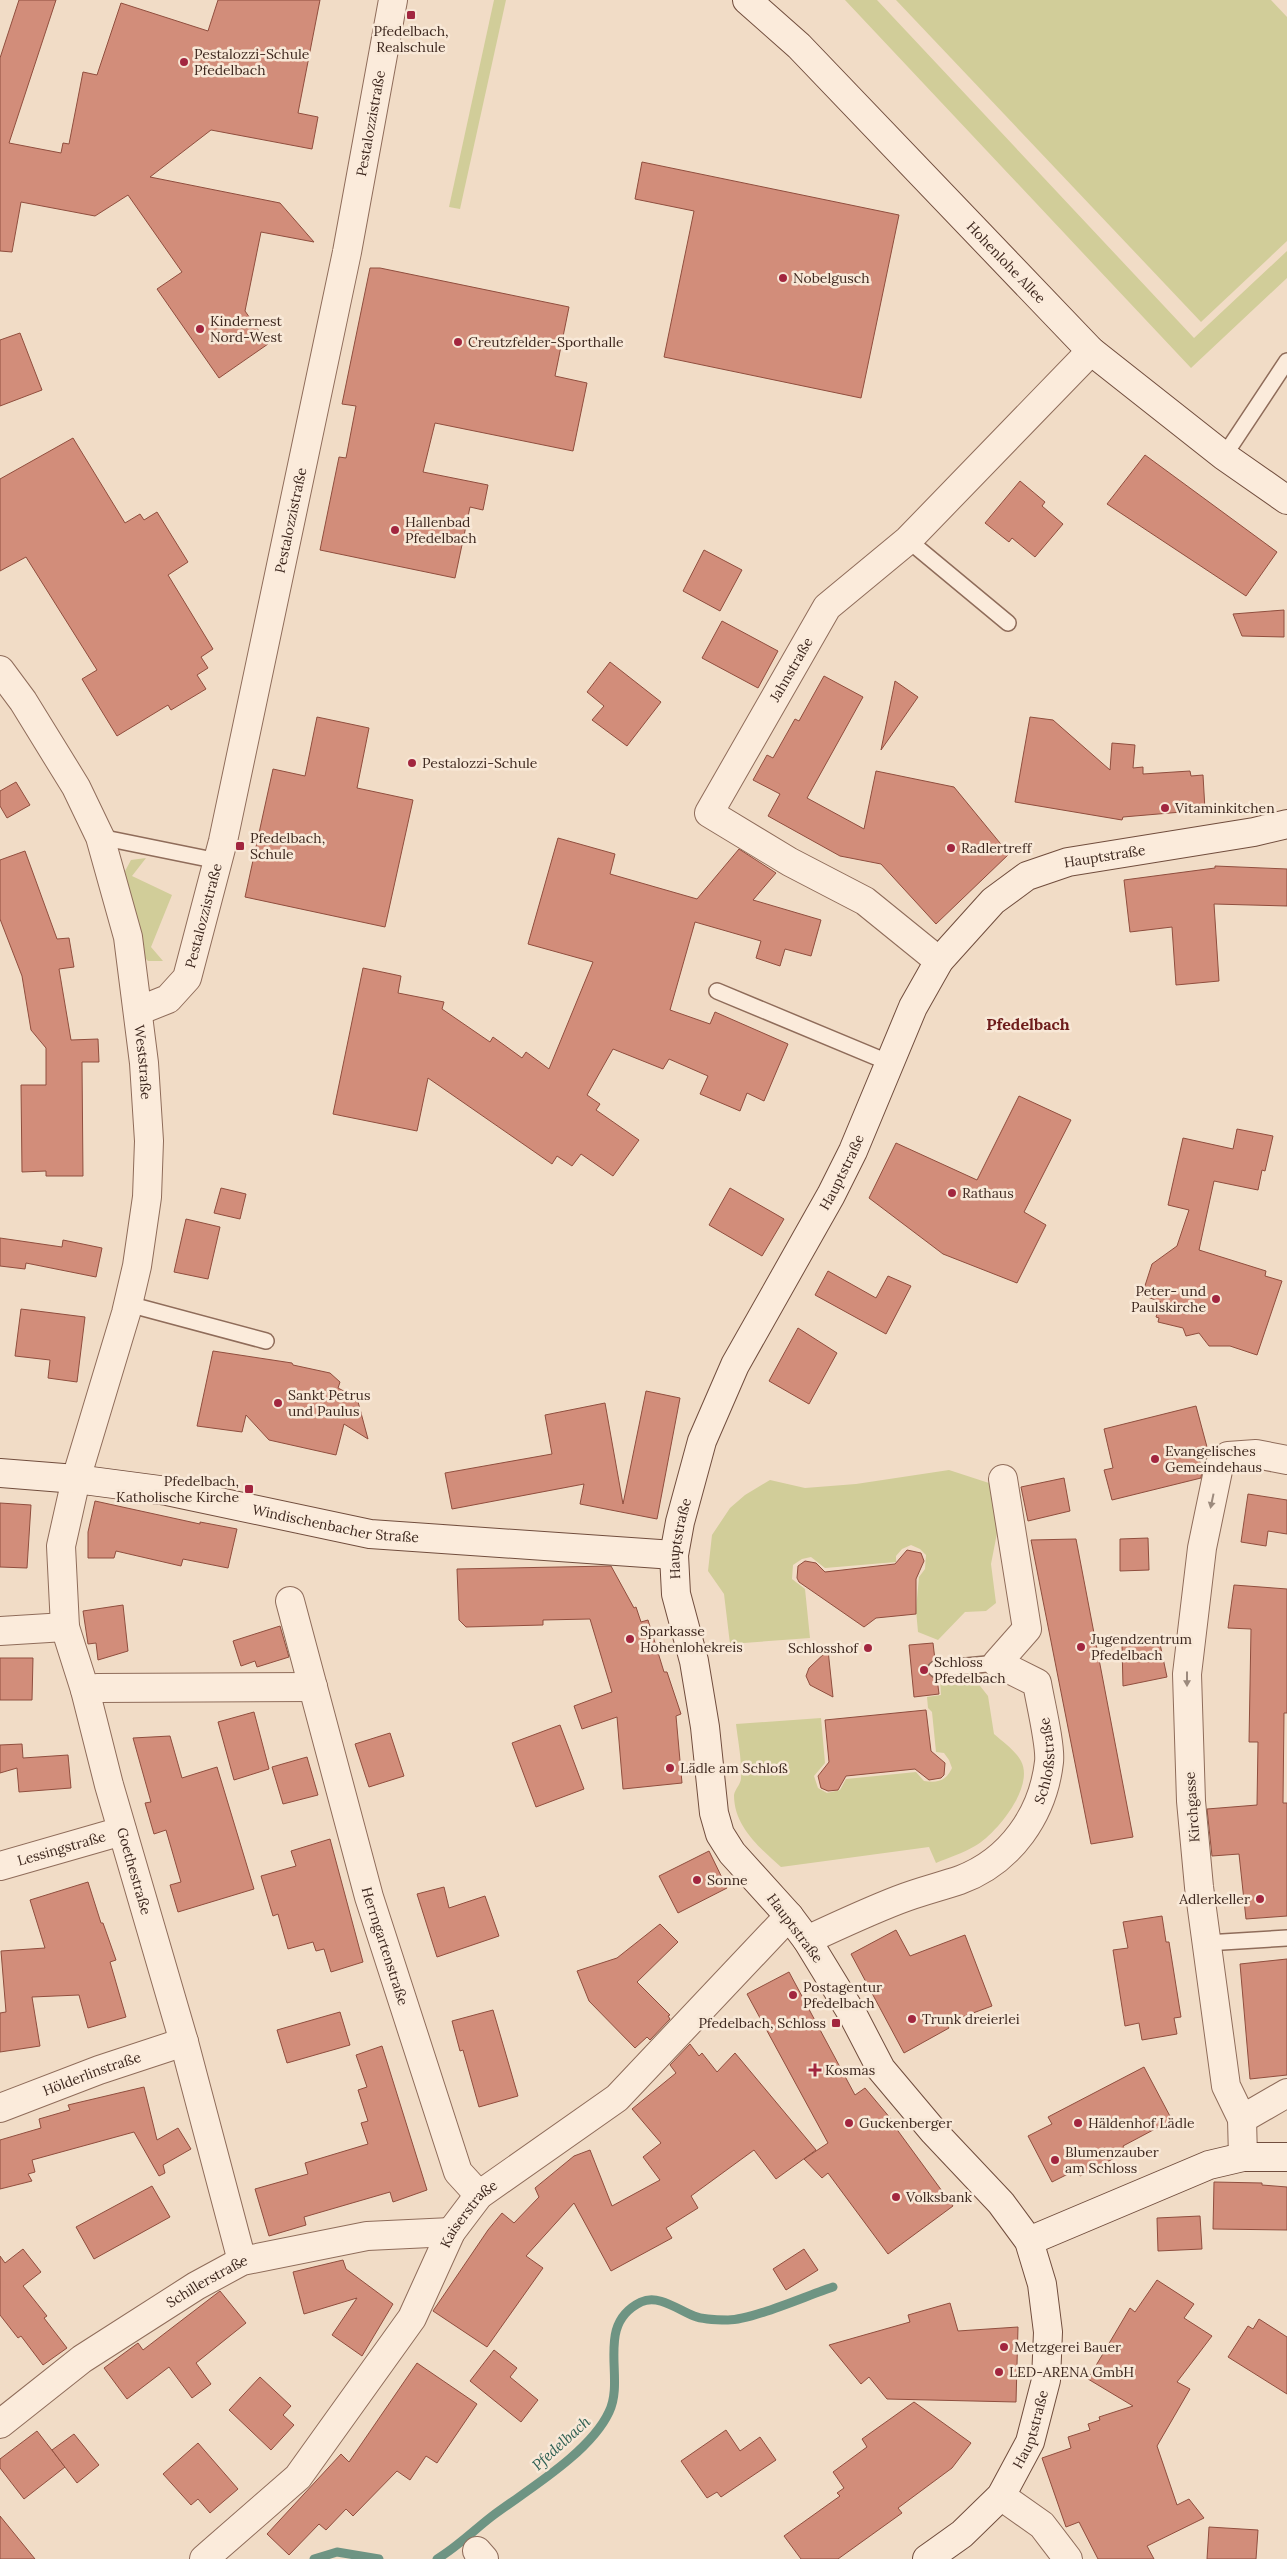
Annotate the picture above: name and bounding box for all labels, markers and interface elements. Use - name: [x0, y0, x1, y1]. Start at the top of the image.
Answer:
- marker: Pfedelbach, Realschule: [405, 9, 417, 21]
- place label: Pfedelbach, Realschule: [373, 22, 449, 56]
- place label: Pestalozzi-Schule Pfedelbach: [194, 45, 310, 79]
- marker: Pestalozzi-Schule Pfedelbach: [178, 56, 190, 68]
- street label: Pestalozzistraße: [352, 68, 389, 178]
- street label: Hohenlohe Allee: [963, 218, 1050, 307]
- place label: Nobelgusch: [793, 269, 870, 287]
- marker: Nobelgusch: [777, 272, 789, 284]
- place label: Kindernest Nord-West: [210, 312, 283, 346]
- marker: Kindernest Nord-West: [194, 323, 206, 335]
- place label: Creutzfelder-Sporthalle: [468, 333, 624, 351]
- marker: Creutzfelder-Sporthalle: [452, 336, 464, 348]
- street label: Pestalozzistraße: [271, 465, 310, 575]
- place label: Hallenbad Pfedelbach: [405, 513, 477, 547]
- marker: Hallenbad Pfedelbach: [389, 524, 401, 536]
- street label: Jahnstraße: [765, 634, 817, 706]
- place label: Pestalozzi-Schule: [422, 754, 538, 772]
- marker: Pestalozzi-Schule: [406, 757, 418, 769]
- place label: Vitaminkitchen: [1174, 799, 1275, 817]
- marker: Vitaminkitchen: [1159, 802, 1171, 814]
- place label: Pfedelbach, Schule: [250, 829, 325, 863]
- place label: Radlertreff: [961, 839, 1033, 857]
- marker: Pfedelbach, Schule: [234, 840, 246, 852]
- street label: Hauptstraße: [1062, 841, 1147, 872]
- marker: Radlertreff: [945, 842, 957, 854]
- street label: Pestalozzistraße: [181, 861, 226, 970]
- district label: Pfedelbach: [986, 1014, 1070, 1034]
- street label: Weststraße: [130, 1024, 155, 1101]
- street label: Hauptstraße: [815, 1131, 868, 1213]
- place label: Rathaus: [962, 1184, 1014, 1202]
- marker: Rathaus: [946, 1187, 958, 1199]
- place label: Peter- und Paulskirche: [1131, 1282, 1206, 1316]
- marker: Peter- und Paulskirche: [1210, 1293, 1222, 1305]
- place label: Sankt Petrus und Paulus: [288, 1386, 370, 1420]
- marker: Sankt Petrus und Paulus: [272, 1397, 284, 1409]
- place label: Evangelisches Gemeindehaus: [1165, 1442, 1262, 1476]
- marker: Evangelisches Gemeindehaus: [1149, 1453, 1161, 1465]
- place label: Pfedelbach, Katholische Kirche: [116, 1472, 239, 1506]
- marker: Pfedelbach, Katholische Kirche: [243, 1483, 255, 1495]
- one-way arrow: [1208, 1493, 1216, 1508]
- street label: Hauptstraße: [665, 1496, 695, 1580]
- street label: Windischenbacher Straße: [251, 1500, 420, 1546]
- place label: Sparkasse Hohenlohekreis: [640, 1622, 743, 1656]
- place label: Jugendzentrum Pfedelbach: [1090, 1630, 1193, 1664]
- marker: Sparkasse Hohenlohekreis: [624, 1633, 636, 1645]
- place label: Schlosshof: [788, 1639, 859, 1657]
- marker: Jugendzentrum Pfedelbach: [1075, 1641, 1087, 1653]
- marker: Schlosshof: [862, 1642, 874, 1654]
- place label: Schloss Pfedelbach: [934, 1653, 1006, 1687]
- marker: Schloss Pfedelbach: [918, 1664, 930, 1676]
- one-way arrow: [1183, 1671, 1191, 1687]
- street label: Schloßstraße: [1030, 1716, 1058, 1807]
- place label: Lädle am Schloß: [680, 1759, 788, 1777]
- marker: Lädle am Schloß: [664, 1762, 676, 1774]
- street label: Kirchgasse: [1181, 1771, 1203, 1843]
- street label: Goethestraße: [113, 1825, 155, 1917]
- street label: Lessingstraße: [15, 1827, 108, 1870]
- place label: Sonne: [707, 1871, 748, 1889]
- marker: Sonne: [691, 1874, 703, 1886]
- street label: Herrngartenstraße: [358, 1885, 413, 2008]
- street label: Hauptstraße: [763, 1890, 827, 1967]
- place label: Adlerkeller: [1178, 1890, 1250, 1908]
- marker: Adlerkeller: [1254, 1893, 1266, 1905]
- place label: Postagentur Pfedelbach: [803, 1978, 882, 2012]
- marker: Postagentur Pfedelbach: [787, 1989, 799, 2001]
- place label: Trunk dreierlei: [922, 2010, 1020, 2028]
- marker: Trunk dreierlei: [906, 2013, 918, 2025]
- place label: Pfedelbach, Schloss: [698, 2014, 826, 2032]
- marker: Pfedelbach, Schloss: [830, 2017, 842, 2029]
- street label: Hölderlinstraße: [40, 2048, 144, 2100]
- place label: Kosmas: [825, 2061, 875, 2079]
- marker: Kosmas: [809, 2064, 821, 2076]
- place label: Guckenberger: [859, 2114, 952, 2132]
- place label: Häldenhof Lädle: [1088, 2114, 1195, 2132]
- marker: Guckenberger: [843, 2117, 855, 2129]
- marker: Häldenhof Lädle: [1072, 2117, 1084, 2129]
- place label: Blumenzauber am Schloss: [1065, 2143, 1159, 2177]
- marker: Blumenzauber am Schloss: [1049, 2154, 1061, 2166]
- street label: Kaiserstraße: [436, 2176, 501, 2251]
- place label: Volksbank: [905, 2188, 972, 2206]
- marker: Volksbank: [890, 2191, 902, 2203]
- street label: Schillerstraße: [163, 2251, 249, 2312]
- place label: Metzgerei Bauer: [1014, 2338, 1121, 2356]
- marker: Metzgerei Bauer: [998, 2341, 1010, 2353]
- place label: LED-ARENA GmbH: [1009, 2363, 1134, 2381]
- marker: LED-ARENA GmbH: [993, 2366, 1005, 2378]
- street label: Hauptstraße: [1008, 2388, 1052, 2472]
- water label: Pfedelbach: [528, 2412, 594, 2474]

